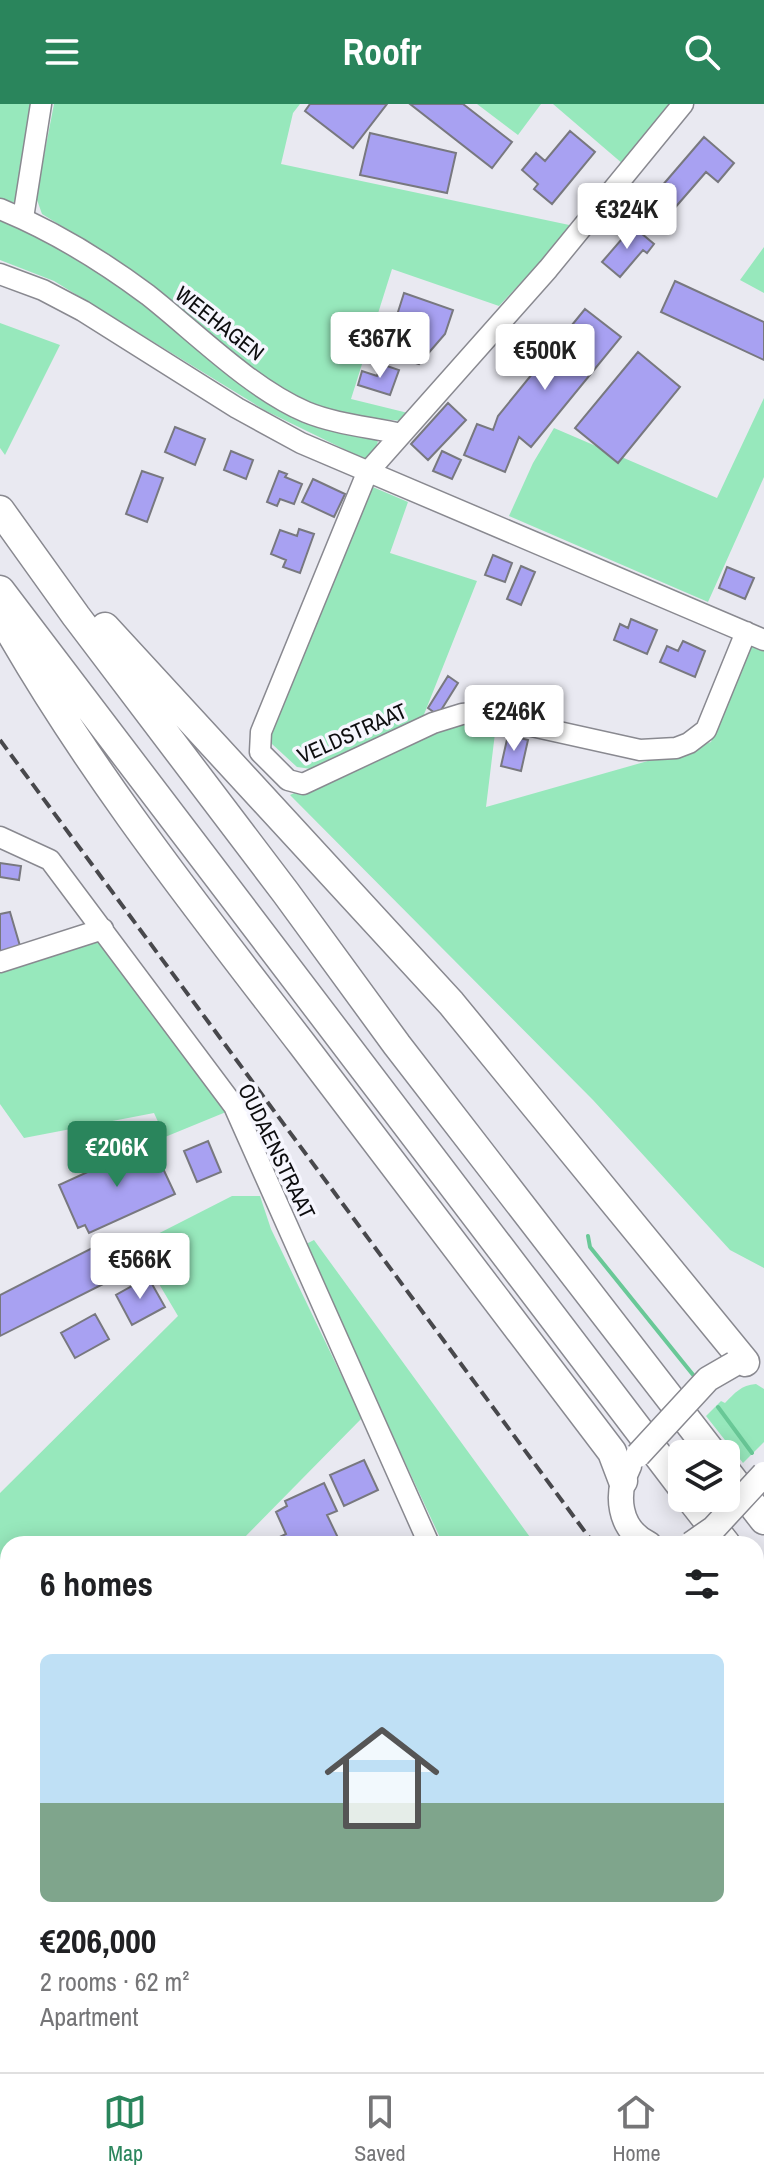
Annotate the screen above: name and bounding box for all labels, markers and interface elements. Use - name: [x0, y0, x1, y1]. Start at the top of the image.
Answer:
- text: Roofr: [343, 28, 421, 76]
- icon: menu: [40, 30, 84, 74]
- icon: search: [680, 30, 724, 74]
- pin: €324K: [571, 183, 683, 251]
- text: €324K: [596, 191, 658, 226]
- street label: WEEHAGEN: [169, 279, 271, 367]
- pin: €367K: [324, 312, 436, 380]
- text: €367K: [349, 320, 411, 355]
- pin: €500K: [489, 324, 601, 392]
- text: €500K: [514, 332, 576, 367]
- pin: €246K: [458, 685, 570, 753]
- text: €246K: [483, 693, 545, 728]
- street label: VELDSTRAAT: [292, 696, 412, 770]
- street label: OUDAENSTRAAT: [231, 1078, 323, 1224]
- pin: €206K: [61, 1121, 173, 1189]
- text: €206K: [86, 1129, 148, 1164]
- pin: €566K: [84, 1233, 196, 1301]
- text: €566K: [109, 1241, 171, 1276]
- map controls: [668, 1440, 740, 1512]
- button: layers: [668, 1440, 740, 1512]
- text: 6 homes: [40, 1561, 153, 1607]
- icon: filters: [680, 1562, 724, 1606]
- icon: home: [310, 1706, 454, 1850]
- text: €206,000: [40, 1918, 156, 1964]
- text: 2 rooms · 62 m²: [40, 1964, 189, 1999]
- text: Apartment: [40, 1999, 138, 2034]
- tab: Map: [103, 2090, 147, 2168]
- tab: Saved: [354, 2090, 406, 2168]
- tab: Home: [612, 2090, 661, 2168]

